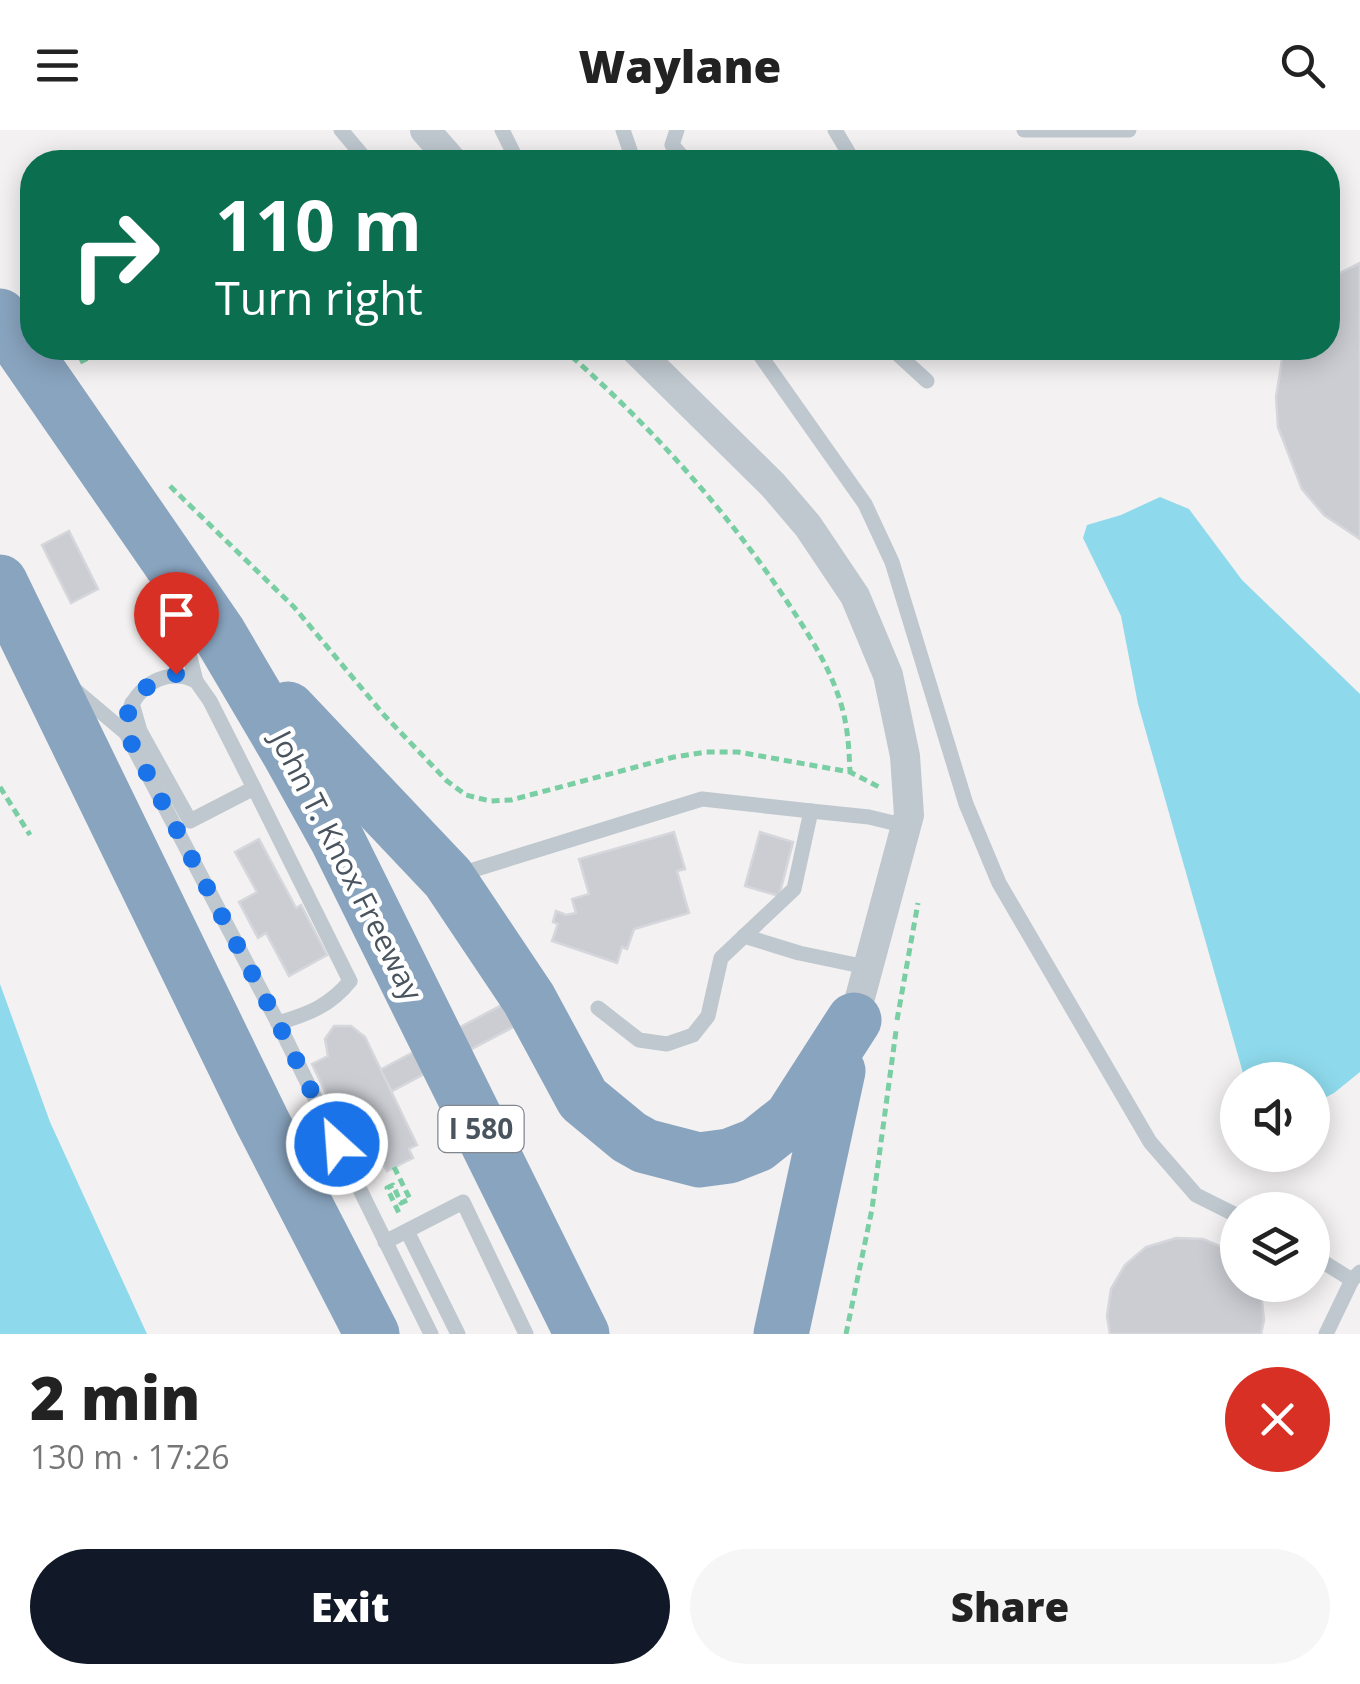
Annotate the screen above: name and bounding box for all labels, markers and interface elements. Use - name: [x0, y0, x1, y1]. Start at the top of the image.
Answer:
- text: Waylane: [579, 35, 781, 96]
- icon: menu: [30, 38, 85, 93]
- icon: search: [1275, 38, 1330, 93]
- text: 110 m: [215, 176, 422, 272]
- icon: right: [50, 190, 180, 320]
- text: Turn right: [215, 267, 423, 328]
- pin: [134, 572, 219, 675]
- icon: arrive: [149, 587, 204, 642]
- street label: John T. Knox Freeway: [260, 721, 434, 1008]
- map controls: [1220, 1062, 1330, 1302]
- button: sound: [1220, 1062, 1330, 1172]
- position arrow: [285, 1092, 389, 1196]
- road number: I 580: [438, 1106, 524, 1152]
- button: layers: [1220, 1192, 1330, 1302]
- text: 2 min: [30, 1356, 200, 1438]
- button: close: [1225, 1367, 1330, 1472]
- text: 130 m · 17:26: [30, 1435, 229, 1478]
- button: Exit: [30, 1549, 670, 1664]
- button: Share: [690, 1549, 1330, 1664]

